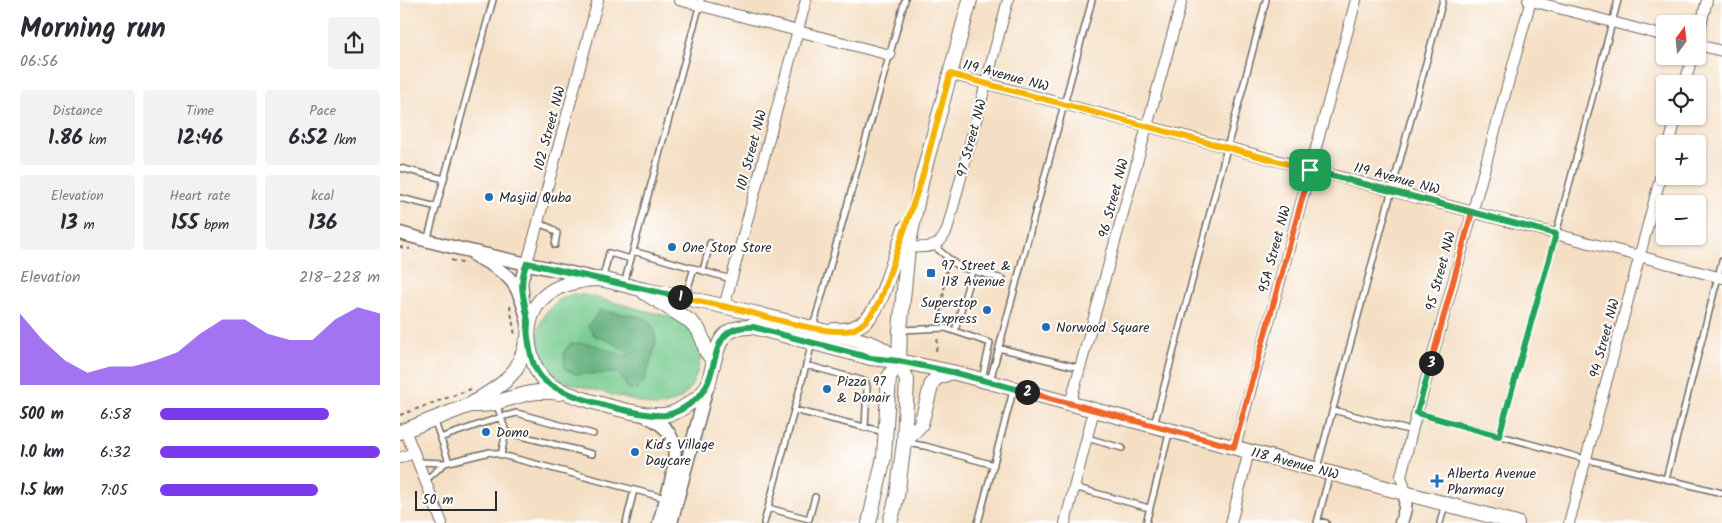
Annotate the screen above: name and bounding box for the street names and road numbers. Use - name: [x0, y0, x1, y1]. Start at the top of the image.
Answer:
- street label: 119 Avenue NW: [960, 54, 1051, 98]
- street label: 102 Street NW: [528, 84, 572, 173]
- street label: 97 Street NW: [951, 97, 993, 180]
- street label: 101 Street NW: [731, 107, 773, 193]
- street label: 96 Street NW: [1093, 156, 1135, 241]
- street label: 119 Avenue NW: [1351, 157, 1442, 201]
- street label: 95A Street NW: [1253, 203, 1297, 296]
- street label: 95 Street NW: [1420, 229, 1462, 313]
- street label: 94 Street NW: [1584, 296, 1626, 381]
- street label: 118 Avenue NW: [1248, 442, 1341, 486]

